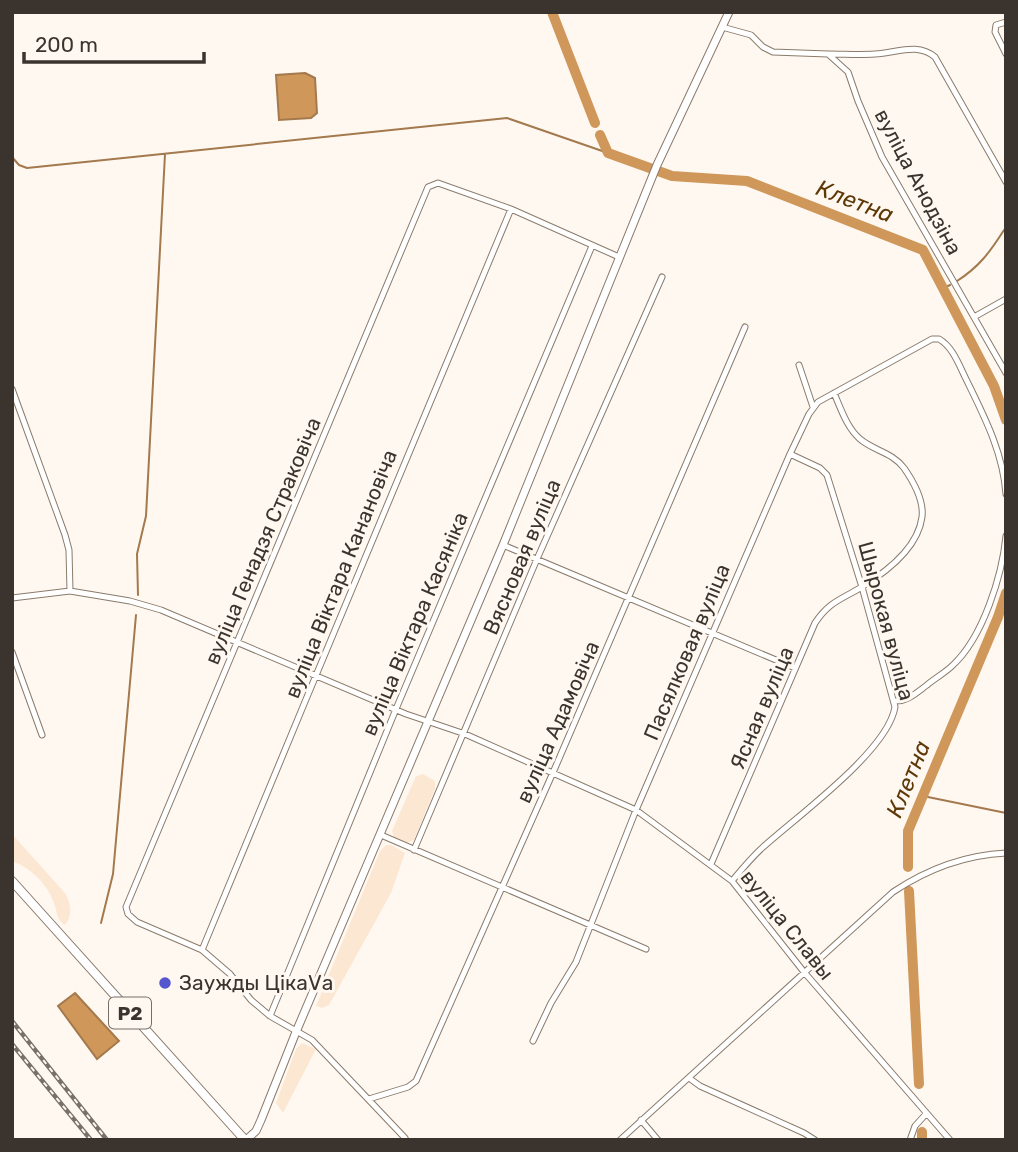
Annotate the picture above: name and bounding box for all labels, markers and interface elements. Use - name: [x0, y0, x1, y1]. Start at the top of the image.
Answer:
- scale bar: [24, 21, 205, 65]
- text: 200 m: [35, 32, 98, 57]
- street label: вуліца Анодзіна: [870, 105, 967, 259]
- water label: Клетна: [812, 174, 898, 228]
- street label: вуліца Генадзя Страковіча: [199, 414, 326, 668]
- street label: вуліца Віктара Канановіча: [279, 446, 402, 702]
- street label: Вясновая вуліца: [478, 475, 566, 638]
- street label: вуліца Віктара Касяніка: [356, 508, 473, 739]
- street label: Шырокая вуліца: [853, 539, 920, 703]
- street label: Пасялковая вуліца: [638, 560, 735, 744]
- street label: вуліца Адамовіча: [511, 637, 604, 806]
- street label: Ясная вуліца: [724, 643, 799, 773]
- water label: Клетна: [880, 736, 936, 822]
- street label: вуліца Славы: [735, 865, 839, 985]
- place label: Заужды ЦікаVа: [179, 970, 333, 995]
- marker: Заужды ЦікаVа: [157, 975, 173, 991]
- road number: Р2: [109, 998, 151, 1028]

